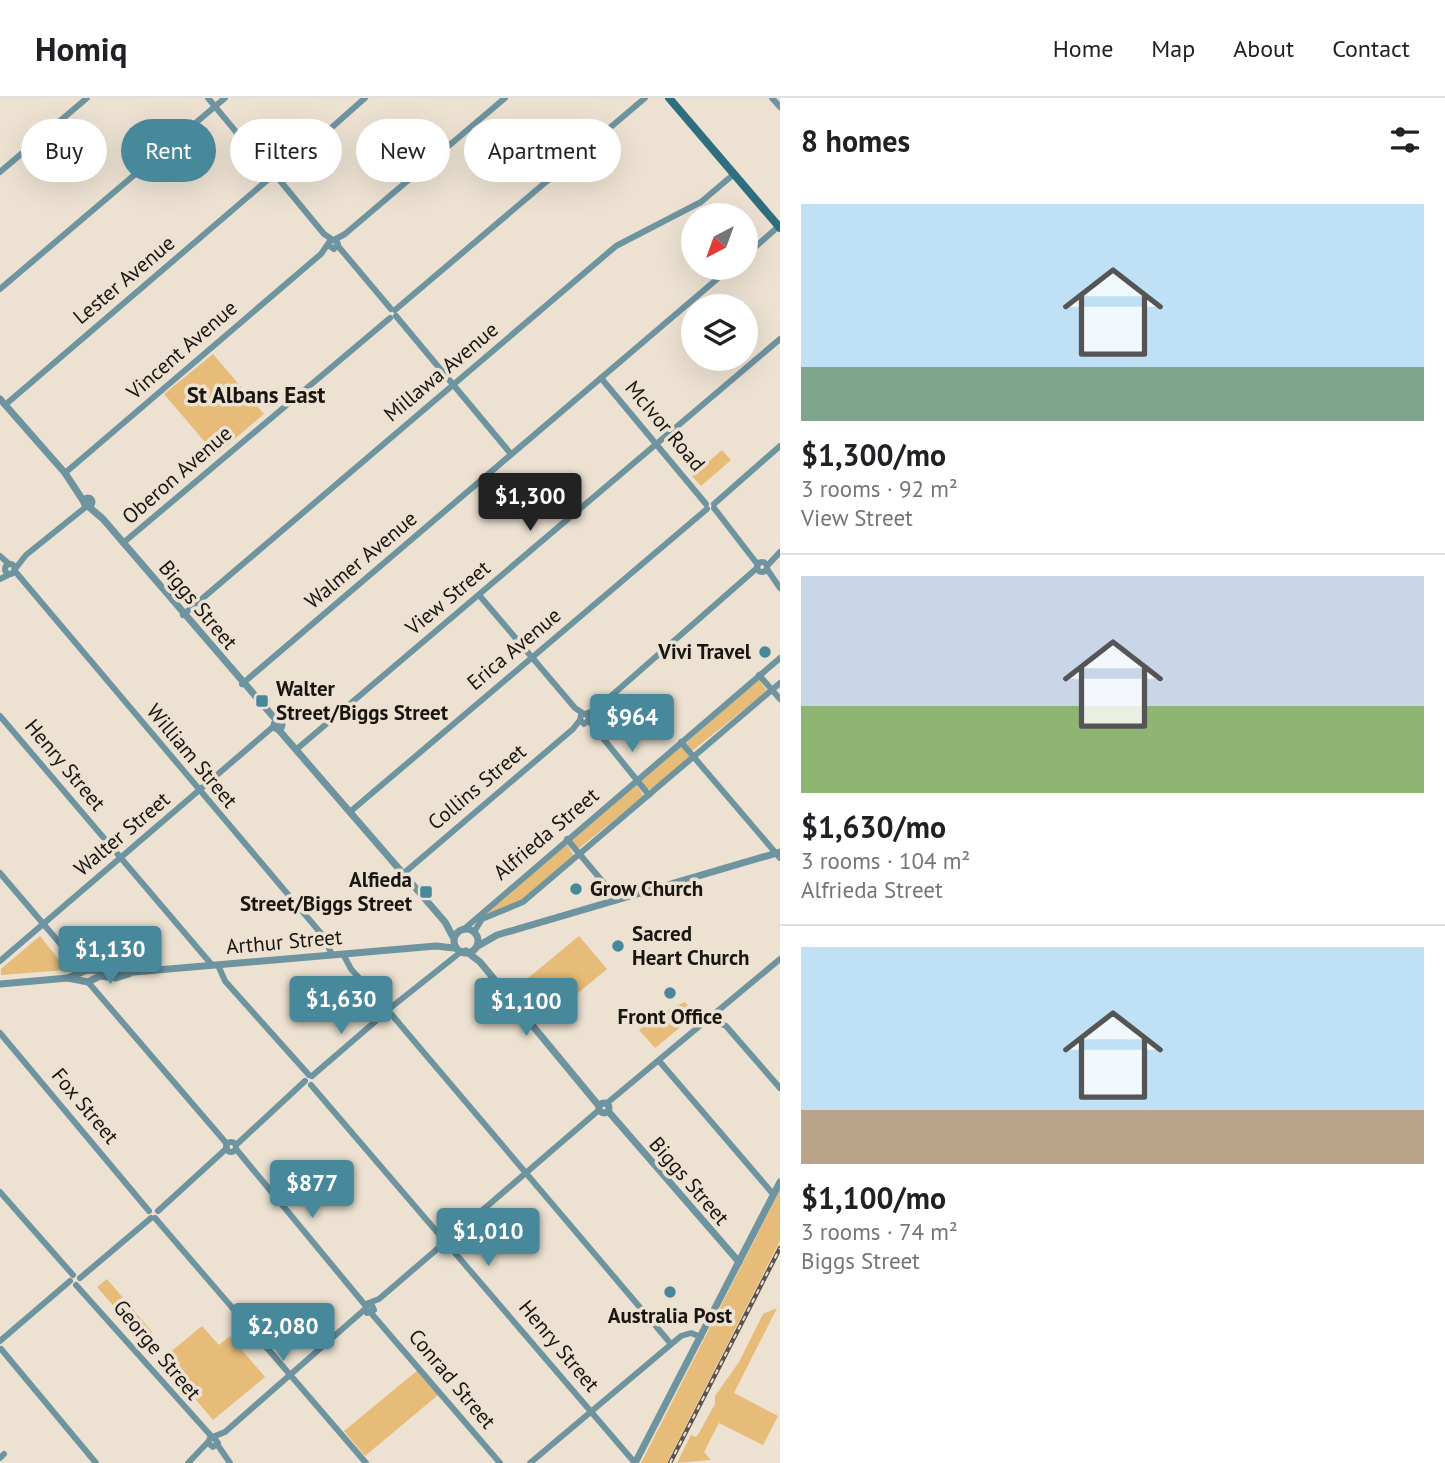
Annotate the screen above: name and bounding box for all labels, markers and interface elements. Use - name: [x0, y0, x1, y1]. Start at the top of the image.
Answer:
- text: Homiq: [35, 27, 127, 70]
- text: Home: [1053, 33, 1113, 64]
- text: Map: [1151, 33, 1195, 64]
- text: About: [1233, 33, 1294, 64]
- text: Contact: [1332, 33, 1410, 64]
- chip: Buy: [21, 119, 107, 182]
- chip: Rent: [121, 119, 216, 182]
- chip: Filters: [230, 119, 342, 182]
- chip: New: [356, 119, 450, 182]
- chip: Apartment: [464, 119, 621, 182]
- text: 8 homes: [801, 121, 910, 160]
- icon: filters: [1386, 121, 1424, 159]
- north arrow: [681, 203, 758, 280]
- map controls: [681, 203, 758, 371]
- street label: Lester Avenue: [67, 229, 180, 330]
- icon: home: [1050, 249, 1176, 375]
- street label: Vincent Avenue: [120, 294, 243, 406]
- button: layers: [681, 294, 758, 371]
- street label: Millawa Avenue: [378, 316, 503, 427]
- street label: McIvor Road: [620, 375, 711, 477]
- district label: St Albans East: [187, 380, 325, 409]
- street label: Oberon Avenue: [116, 420, 237, 530]
- text: $1,300/mo: [801, 435, 946, 474]
- pin: $1,300: [473, 474, 587, 533]
- text: 3 rooms · 92 m²: [801, 474, 958, 503]
- text: $1,300: [494, 481, 566, 510]
- text: View Street: [801, 503, 913, 532]
- street label: Walmer Avenue: [299, 505, 422, 614]
- street label: Biggs Street: [153, 554, 244, 655]
- street label: View Street: [399, 554, 495, 641]
- street label: Erica Avenue: [461, 601, 566, 696]
- icon: home: [1050, 621, 1176, 747]
- place label: Vivi Travel: [657, 638, 752, 665]
- marker: Vivi Travel: [757, 644, 773, 660]
- place label: Walter Street/Biggs Street: [276, 675, 449, 726]
- marker: Walter Street/Biggs Street: [254, 693, 270, 709]
- pin: $964: [591, 694, 673, 754]
- street label: William Street: [141, 698, 244, 813]
- text: $964: [606, 702, 658, 731]
- street label: Henry Street: [19, 713, 112, 816]
- street label: Collins Street: [422, 738, 531, 836]
- street label: Alfrieda Street: [487, 782, 604, 886]
- street label: Walter Street: [68, 786, 175, 882]
- text: $1,630/mo: [801, 807, 946, 846]
- text: 3 rooms · 104 m²: [801, 846, 970, 875]
- place label: Alfieda Street/Biggs Street: [240, 866, 413, 917]
- place label: Grow Church: [590, 875, 703, 902]
- text: Alfrieda Street: [801, 875, 943, 904]
- marker: Grow Church: [568, 881, 584, 897]
- marker: Alfieda Street/Biggs Street: [418, 884, 434, 900]
- place label: Sacred Heart Church: [632, 920, 750, 971]
- street label: Arthur Street: [225, 923, 343, 960]
- pin: $1,130: [53, 926, 167, 986]
- text: $1,130: [74, 934, 146, 963]
- marker: Sacred Heart Church: [610, 938, 626, 954]
- pin: $1,630: [284, 976, 398, 1036]
- pin: $1,100: [469, 978, 583, 1038]
- text: $1,630: [305, 984, 377, 1013]
- marker: Front Office: [662, 985, 678, 1001]
- text: $1,100: [490, 986, 562, 1015]
- icon: home: [1050, 992, 1176, 1118]
- place label: Front Office: [618, 1003, 722, 1030]
- street label: Fox Street: [46, 1062, 125, 1149]
- street label: Biggs Street: [644, 1131, 735, 1230]
- pin: $877: [271, 1160, 353, 1220]
- text: $877: [286, 1168, 338, 1197]
- text: $1,100/mo: [801, 1178, 946, 1217]
- pin: $1,010: [431, 1208, 545, 1268]
- text: $1,010: [452, 1216, 524, 1245]
- text: 3 rooms · 74 m²: [801, 1217, 958, 1246]
- text: Biggs Street: [801, 1246, 920, 1275]
- marker: Australia Post: [662, 1284, 678, 1300]
- street label: George Street: [108, 1294, 207, 1405]
- street label: Henry Street: [513, 1294, 606, 1397]
- place label: Australia Post: [608, 1302, 733, 1329]
- pin: $2,080: [226, 1304, 340, 1363]
- text: $2,080: [247, 1311, 319, 1340]
- street label: Conrad Street: [403, 1323, 502, 1434]

